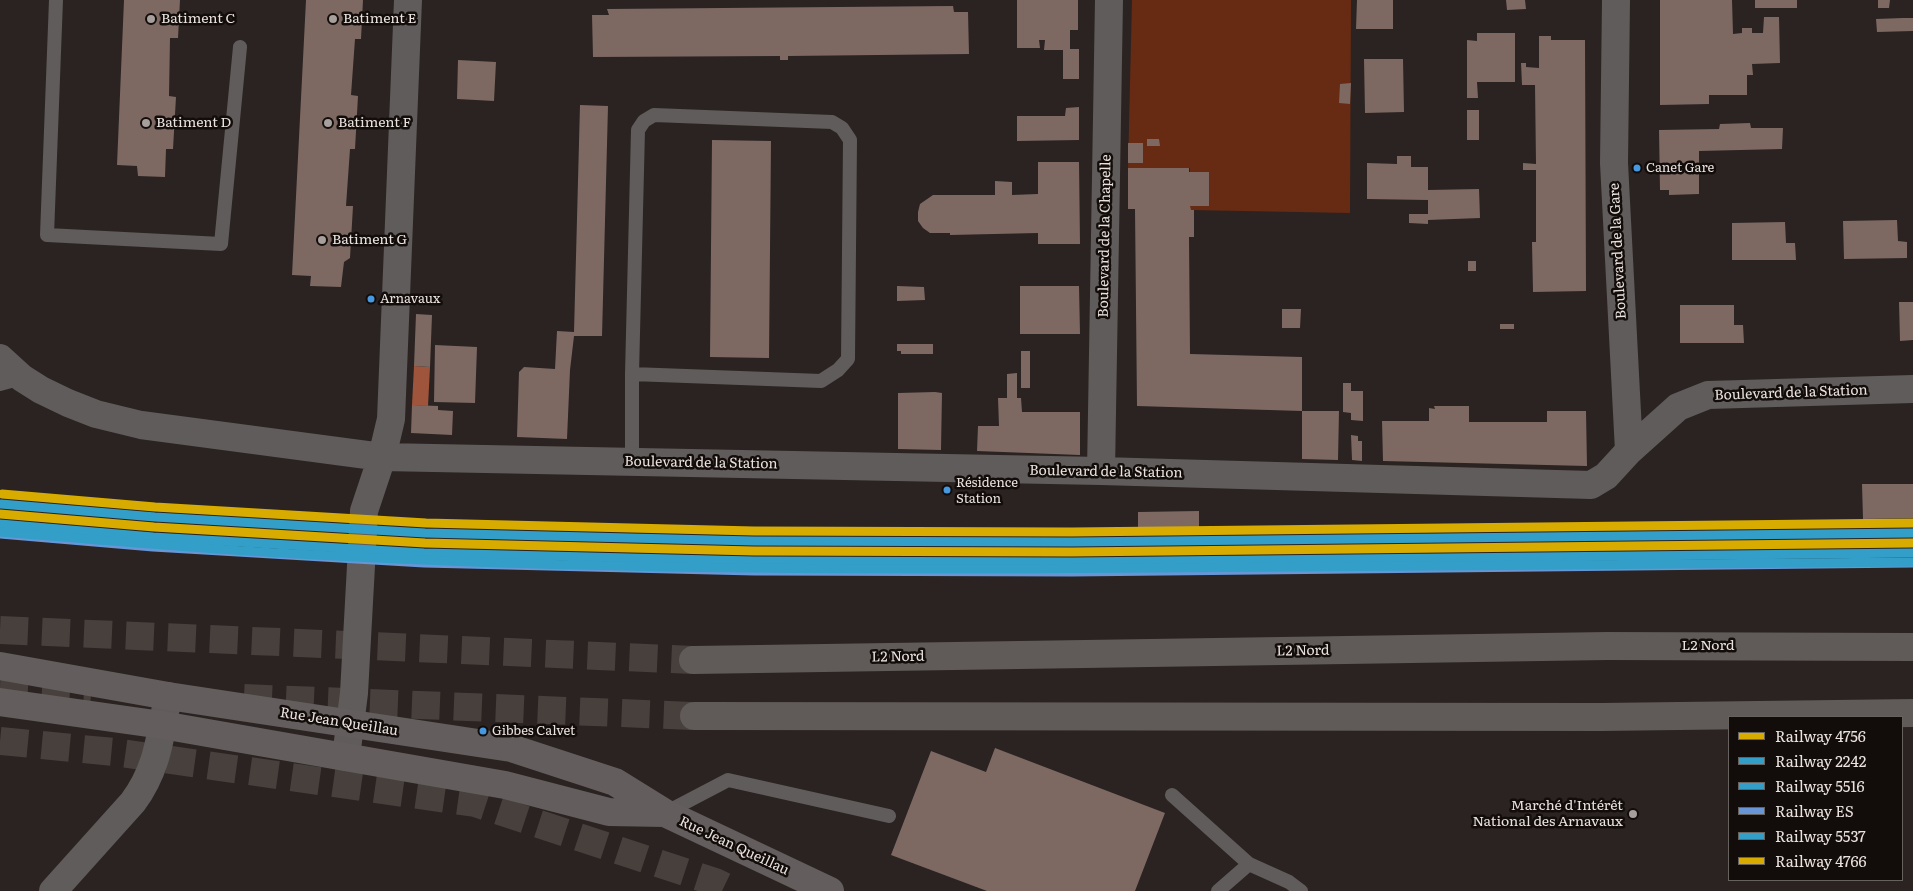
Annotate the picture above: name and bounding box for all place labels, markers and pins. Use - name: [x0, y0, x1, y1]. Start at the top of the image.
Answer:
- place label: Batiment C: [161, 11, 235, 27]
- place label: Batiment E: [343, 11, 417, 27]
- marker: Batiment C: [145, 13, 157, 25]
- marker: Batiment E: [327, 13, 339, 25]
- place label: Batiment D: [156, 115, 231, 131]
- place label: Batiment F: [338, 115, 411, 131]
- marker: Batiment D: [140, 117, 152, 129]
- marker: Batiment F: [322, 117, 334, 129]
- place label: Canet Gare: [1646, 160, 1714, 176]
- marker: Canet Gare: [1632, 163, 1642, 173]
- place label: Batiment G: [332, 232, 407, 248]
- marker: Batiment G: [316, 234, 328, 246]
- place label: Arnavaux: [380, 291, 440, 307]
- marker: Arnavaux: [366, 294, 376, 304]
- place label: Résidence Station: [956, 475, 1018, 506]
- marker: Résidence Station: [942, 485, 952, 495]
- place label: Gibbes Calvet: [492, 723, 575, 739]
- marker: Gibbes Calvet: [478, 726, 488, 736]
- place label: Marché d'Intérêt National des Arnavaux: [1473, 798, 1623, 830]
- marker: Marché d'Intérêt National des Arnavaux: [1627, 808, 1639, 820]

